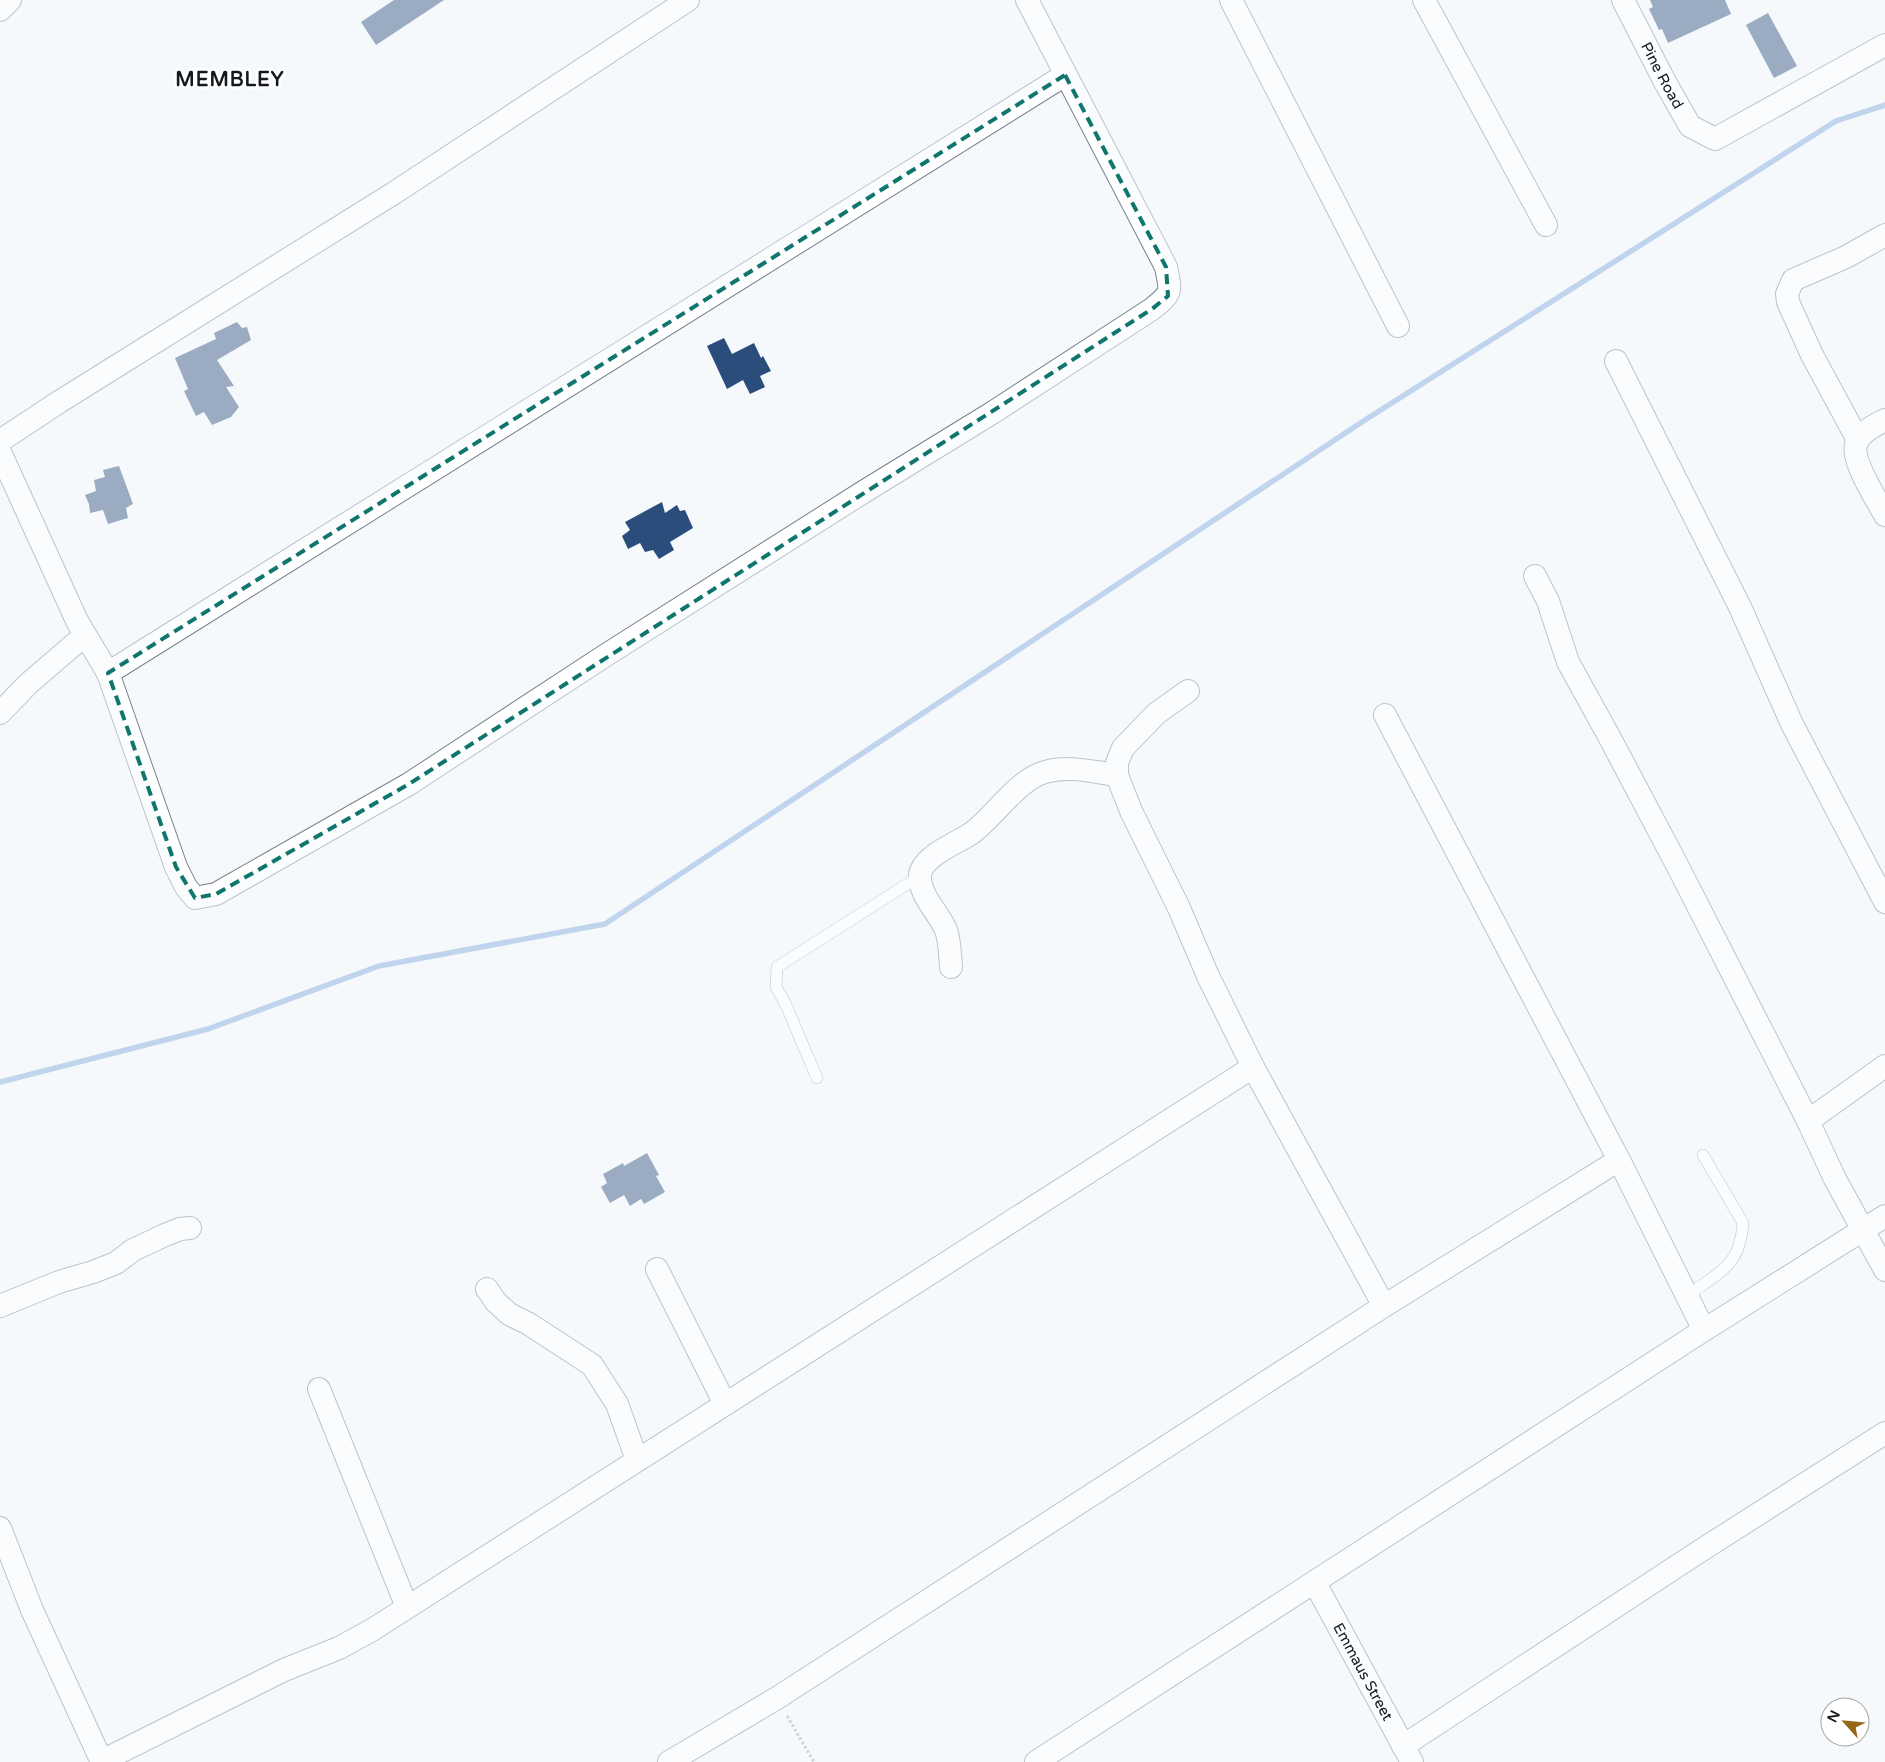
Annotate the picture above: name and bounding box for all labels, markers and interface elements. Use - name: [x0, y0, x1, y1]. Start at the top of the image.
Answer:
- street label: Pine Road: [1637, 39, 1687, 112]
- district label: MEMBLEY: [175, 68, 285, 92]
- street label: Emmaus Street: [1329, 1620, 1397, 1724]
- north arrow: [1820, 1697, 1870, 1747]
- text: N: [1824, 1707, 1844, 1725]

